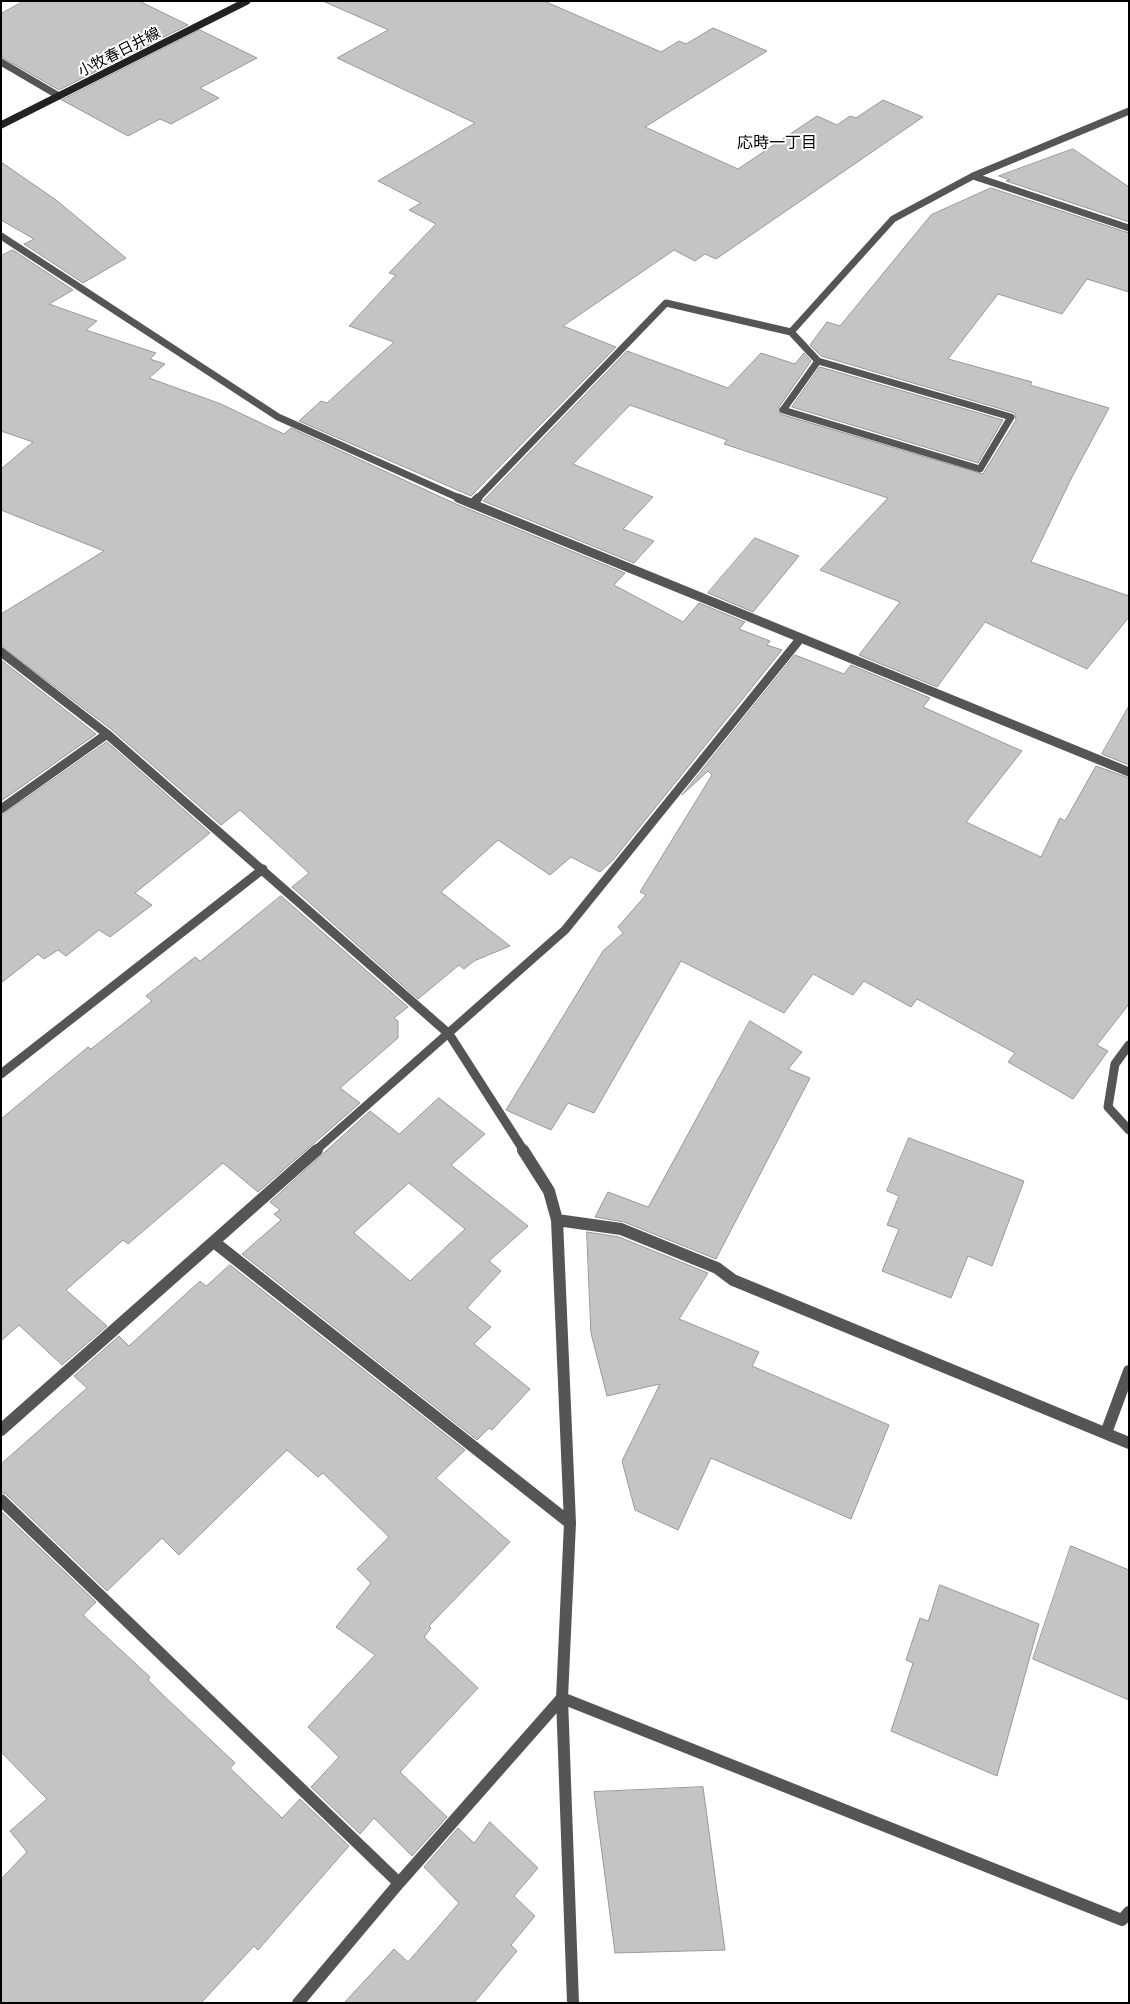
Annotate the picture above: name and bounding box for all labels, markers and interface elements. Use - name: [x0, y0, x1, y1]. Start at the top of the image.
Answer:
- street label: 小牧春日井線: [75, 24, 163, 80]
- district label: 応時一丁目: [737, 133, 817, 153]

